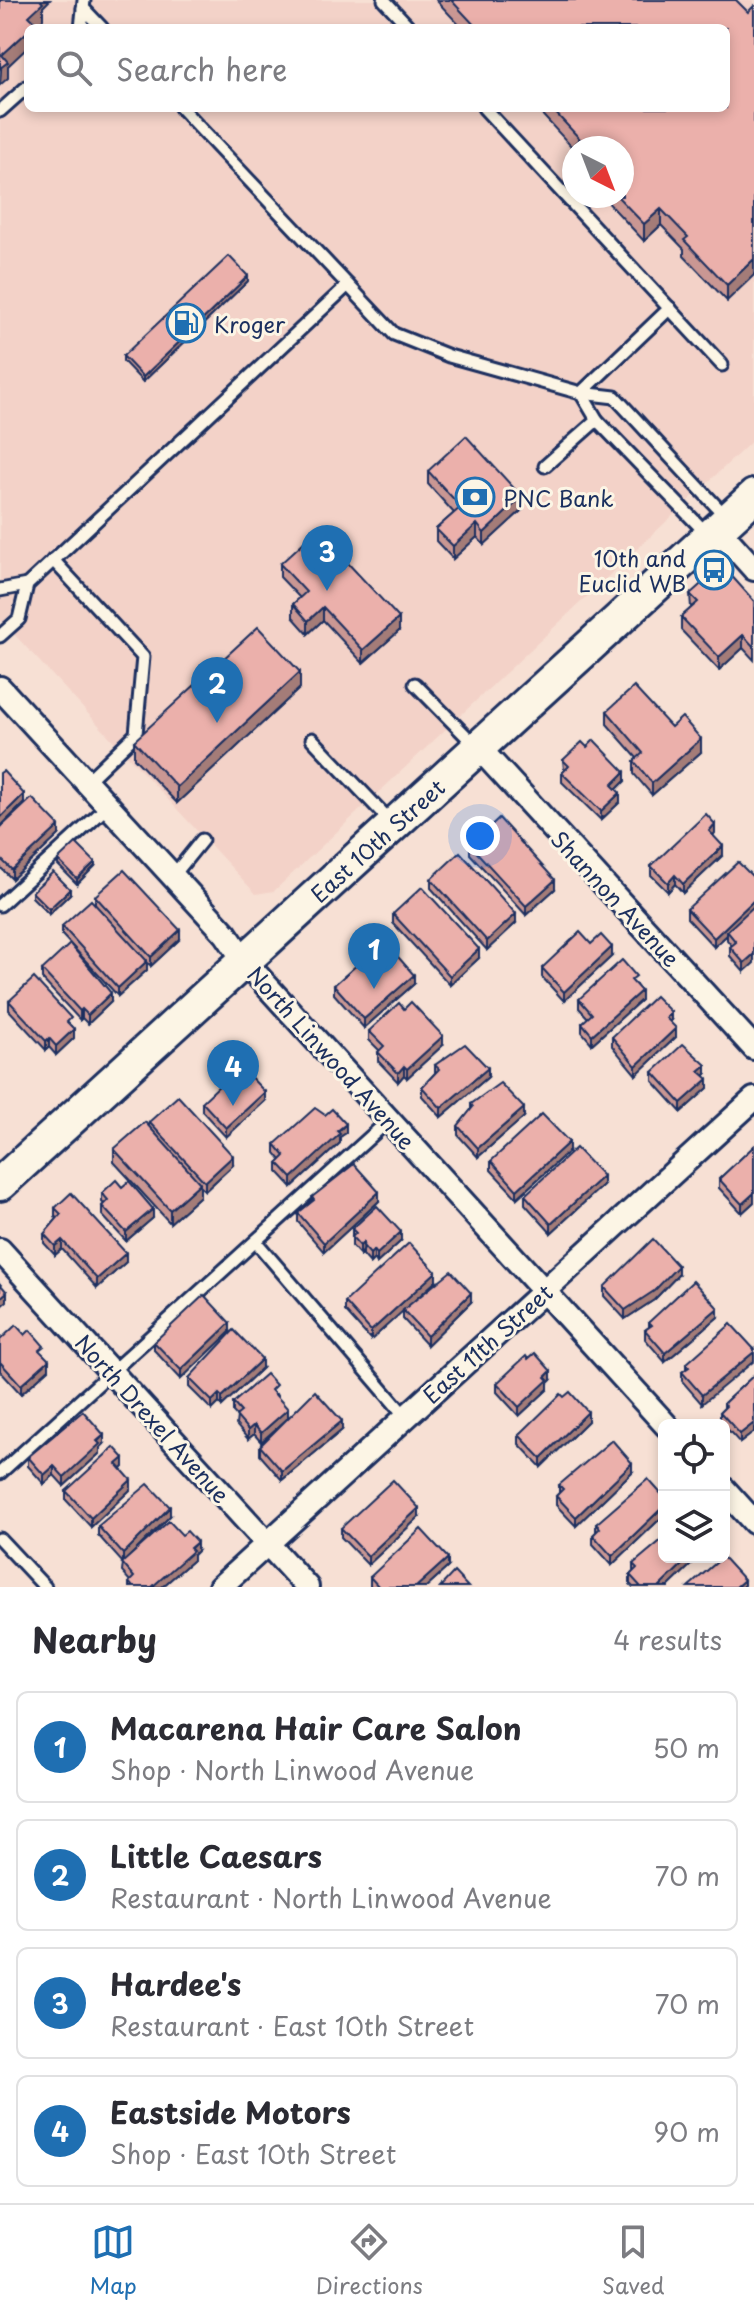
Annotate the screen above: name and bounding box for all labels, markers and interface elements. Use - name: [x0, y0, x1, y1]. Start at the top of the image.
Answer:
- search box: [24, 24, 730, 112]
- icon: search: [52, 46, 96, 90]
- text: Search here: [116, 46, 288, 91]
- north arrow: [562, 136, 634, 208]
- fuel station icon: Kroger: [165, 302, 207, 344]
- place label: Kroger: [214, 307, 286, 340]
- bank icon: PNC Bank: [454, 476, 496, 518]
- place label: PNC Bank: [503, 481, 614, 514]
- pin: 3: [301, 525, 353, 591]
- place label: 10th and Euclid WB: [578, 541, 686, 599]
- bus stop icon: 10th and Euclid WB: [693, 549, 735, 591]
- pin: 2: [191, 657, 243, 723]
- street label: East 10th Street: [302, 771, 452, 909]
- your location: [460, 816, 500, 856]
- street label: Shannon Avenue: [544, 822, 688, 974]
- pin: 1: [348, 923, 400, 989]
- street label: North Linwood Avenue: [241, 958, 423, 1156]
- pin: 4: [207, 1040, 259, 1106]
- street label: East 11th Street: [415, 1276, 559, 1410]
- street label: North Drexel Avenue: [68, 1326, 238, 1510]
- map controls: [658, 1419, 730, 1563]
- button: locate: [658, 1419, 730, 1491]
- button: layers: [658, 1491, 730, 1563]
- text: Nearby: [32, 1613, 157, 1665]
- text: 4 results: [613, 1620, 722, 1659]
- text: Macarena Hair Care Salon: [110, 1705, 521, 1750]
- text: 1: [54, 1728, 66, 1767]
- text: 50 m: [653, 1728, 720, 1767]
- text: Shop · North Linwood Avenue: [110, 1750, 474, 1789]
- text: Little Caesars: [110, 1833, 322, 1878]
- text: 2: [51, 1856, 69, 1895]
- text: 70 m: [655, 1856, 720, 1895]
- text: Restaurant · North Linwood Avenue: [110, 1878, 552, 1917]
- text: Hardee's: [110, 1961, 241, 2006]
- text: 3: [51, 1984, 69, 2023]
- text: 70 m: [655, 1984, 720, 2023]
- text: Restaurant · East 10th Street: [110, 2006, 474, 2045]
- text: Eastside Motors: [110, 2089, 351, 2134]
- text: 4: [51, 2112, 69, 2151]
- text: 90 m: [653, 2112, 720, 2151]
- text: Shop · East 10th Street: [110, 2134, 396, 2173]
- tab: Map: [90, 2220, 137, 2301]
- tab: Directions: [316, 2220, 423, 2301]
- tab: Saved: [602, 2220, 664, 2301]

